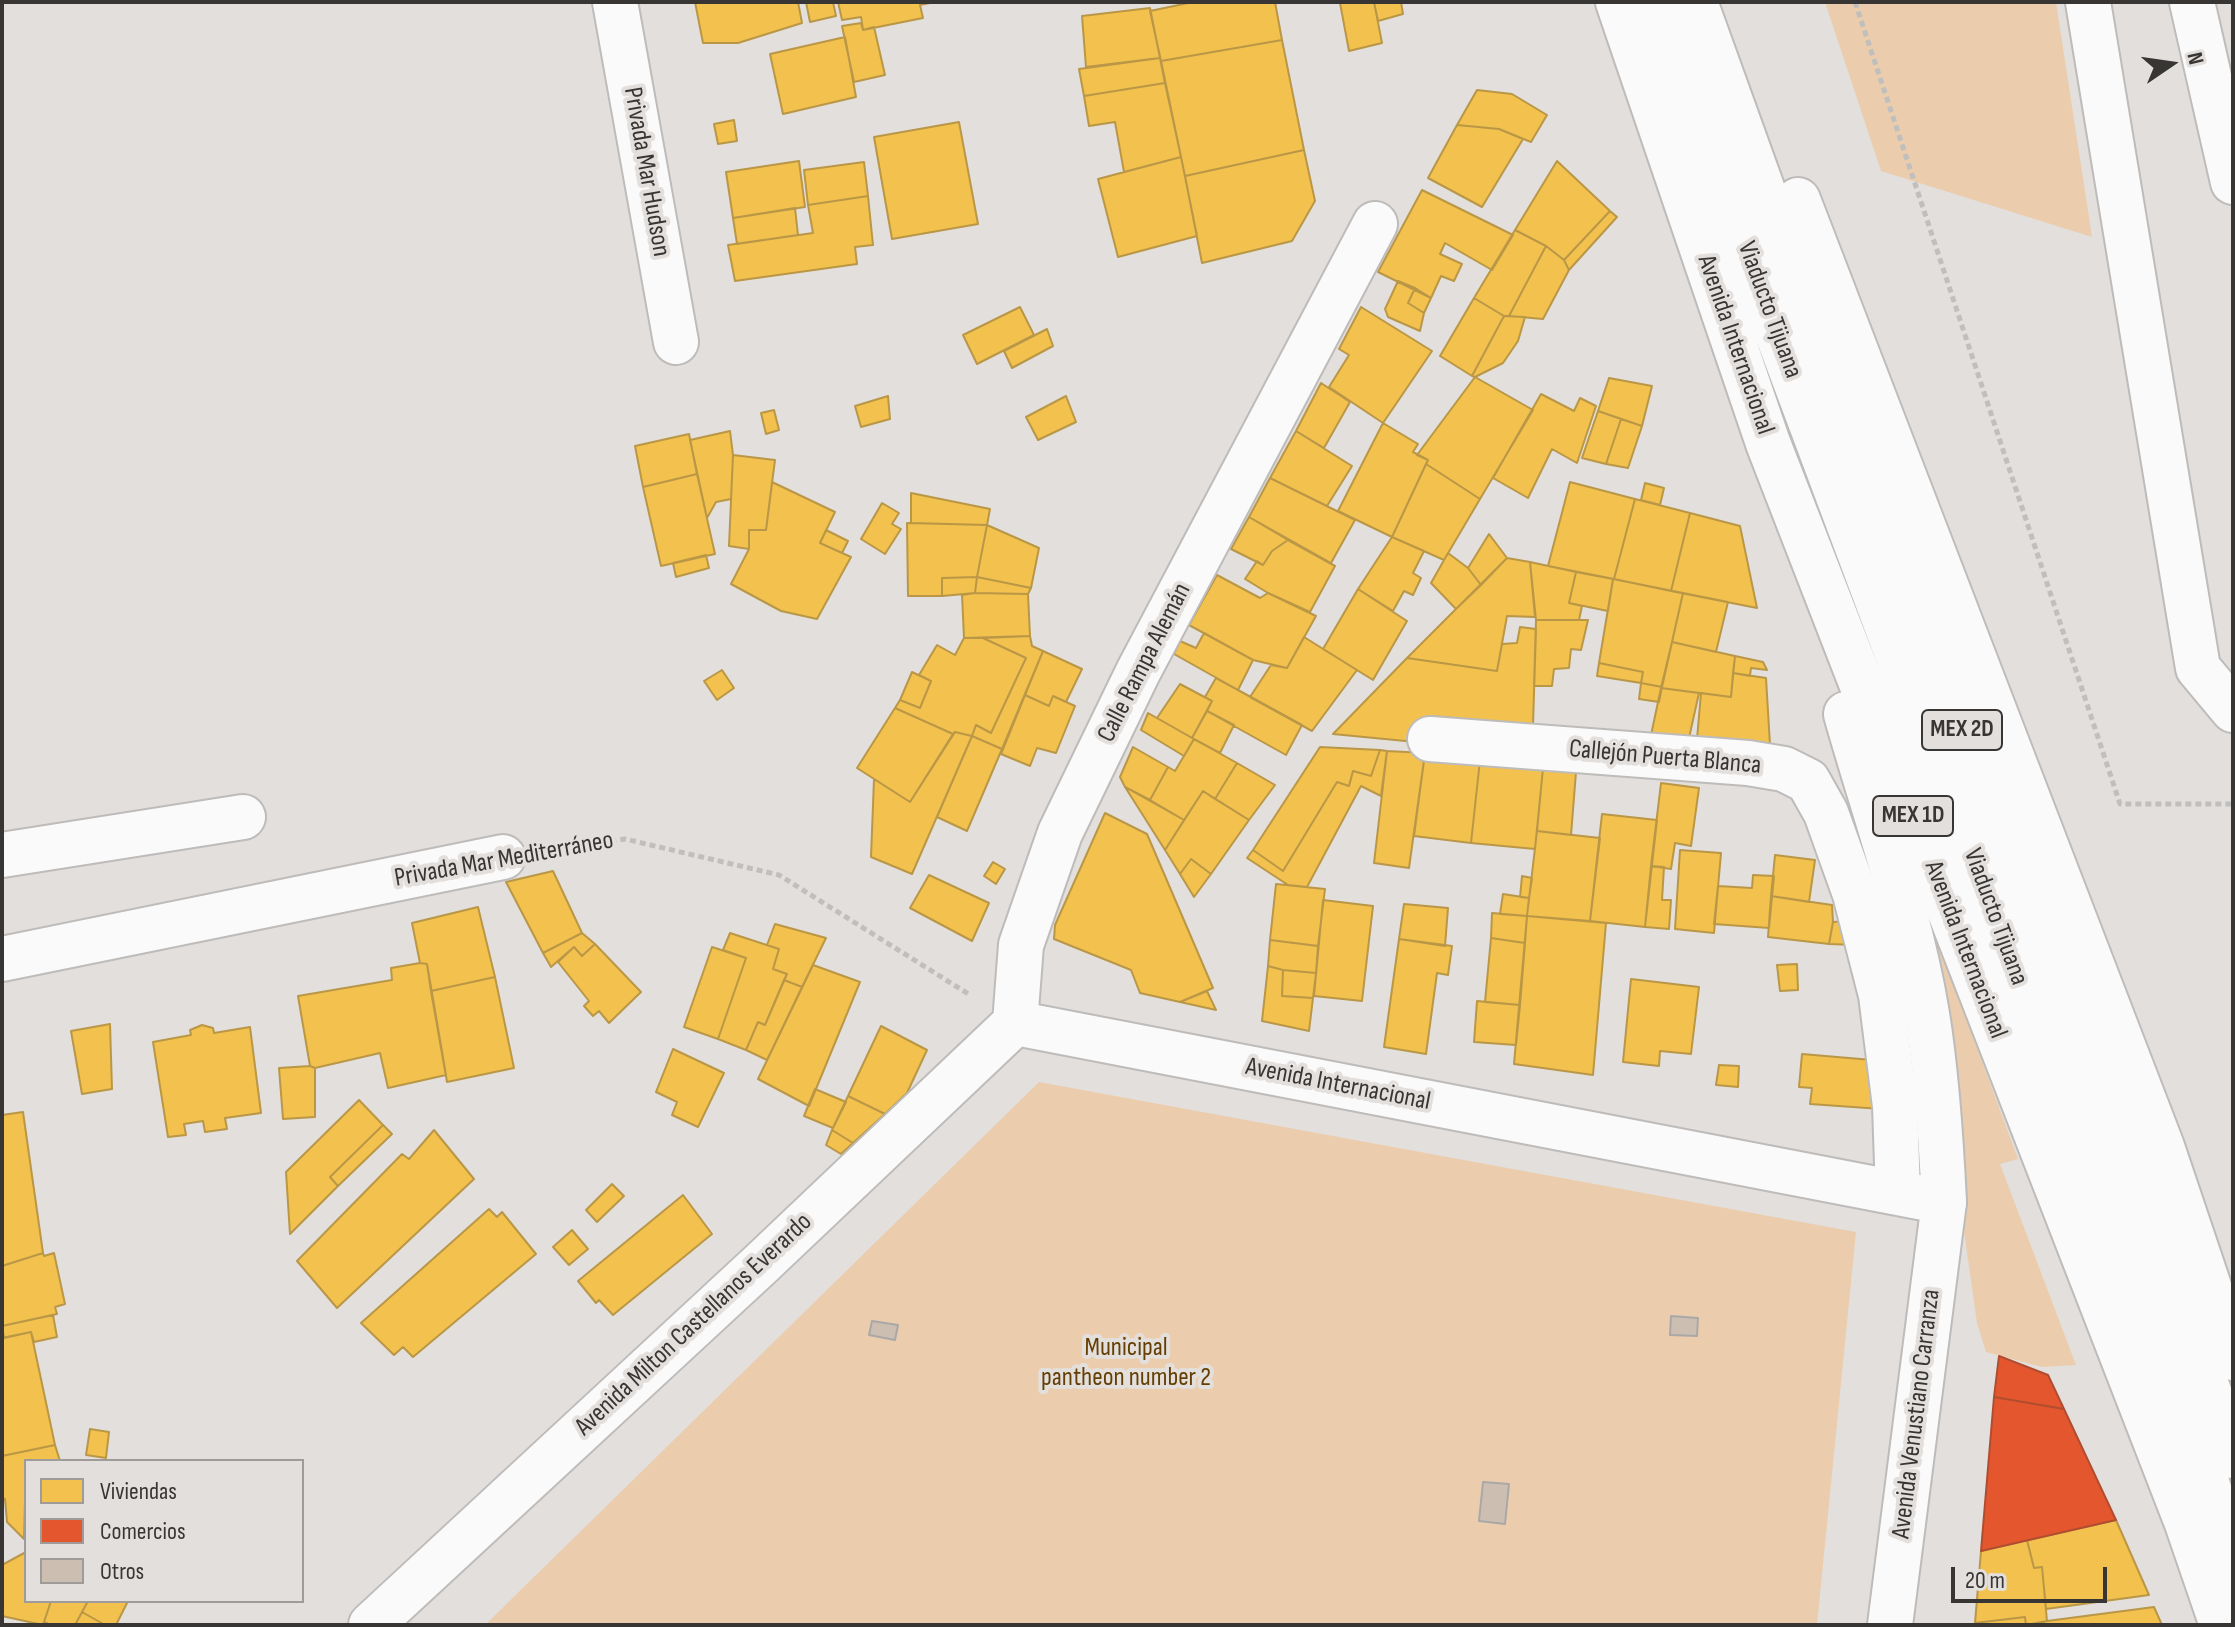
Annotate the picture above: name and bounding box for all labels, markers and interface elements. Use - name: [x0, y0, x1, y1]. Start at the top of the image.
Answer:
- north arrow: [2131, 24, 2211, 104]
- text: N: [2180, 50, 2209, 67]
- street label: Privada Mar Hudson: [616, 85, 676, 259]
- street label: Viaducto Tijuana: [1730, 237, 1808, 383]
- street label: Avenida Internacional: [1690, 251, 1780, 439]
- street label: Calle Rampa Alemán: [1092, 578, 1198, 748]
- road number: MEX 2D: [1922, 710, 2002, 750]
- street label: Callejón Puerta Blanca: [1568, 734, 1762, 782]
- road number: MEX 1D: [1873, 796, 1953, 836]
- street label: Privada Mar Mediterráneo: [392, 825, 616, 895]
- street label: Viaducto Tijuana: [1956, 844, 2034, 990]
- street label: Avenida Internacional: [1917, 857, 2013, 1043]
- street label: Avenida Internacional: [1243, 1052, 1433, 1118]
- street label: Avenida Milton Castellanos Everardo: [569, 1207, 819, 1443]
- street label: Avenida Venustiano Carranza: [1886, 1288, 1948, 1540]
- park label: Municipal pantheon number 2: [1041, 1332, 1211, 1394]
- legend: [24, 1459, 304, 1603]
- text: Viviendas: [100, 1477, 177, 1506]
- text: Comercios: [100, 1517, 186, 1546]
- scale bar: [1955, 1551, 2111, 1601]
- text: Otros: [100, 1557, 144, 1586]
- text: 20 m: [1965, 1566, 2005, 1595]

